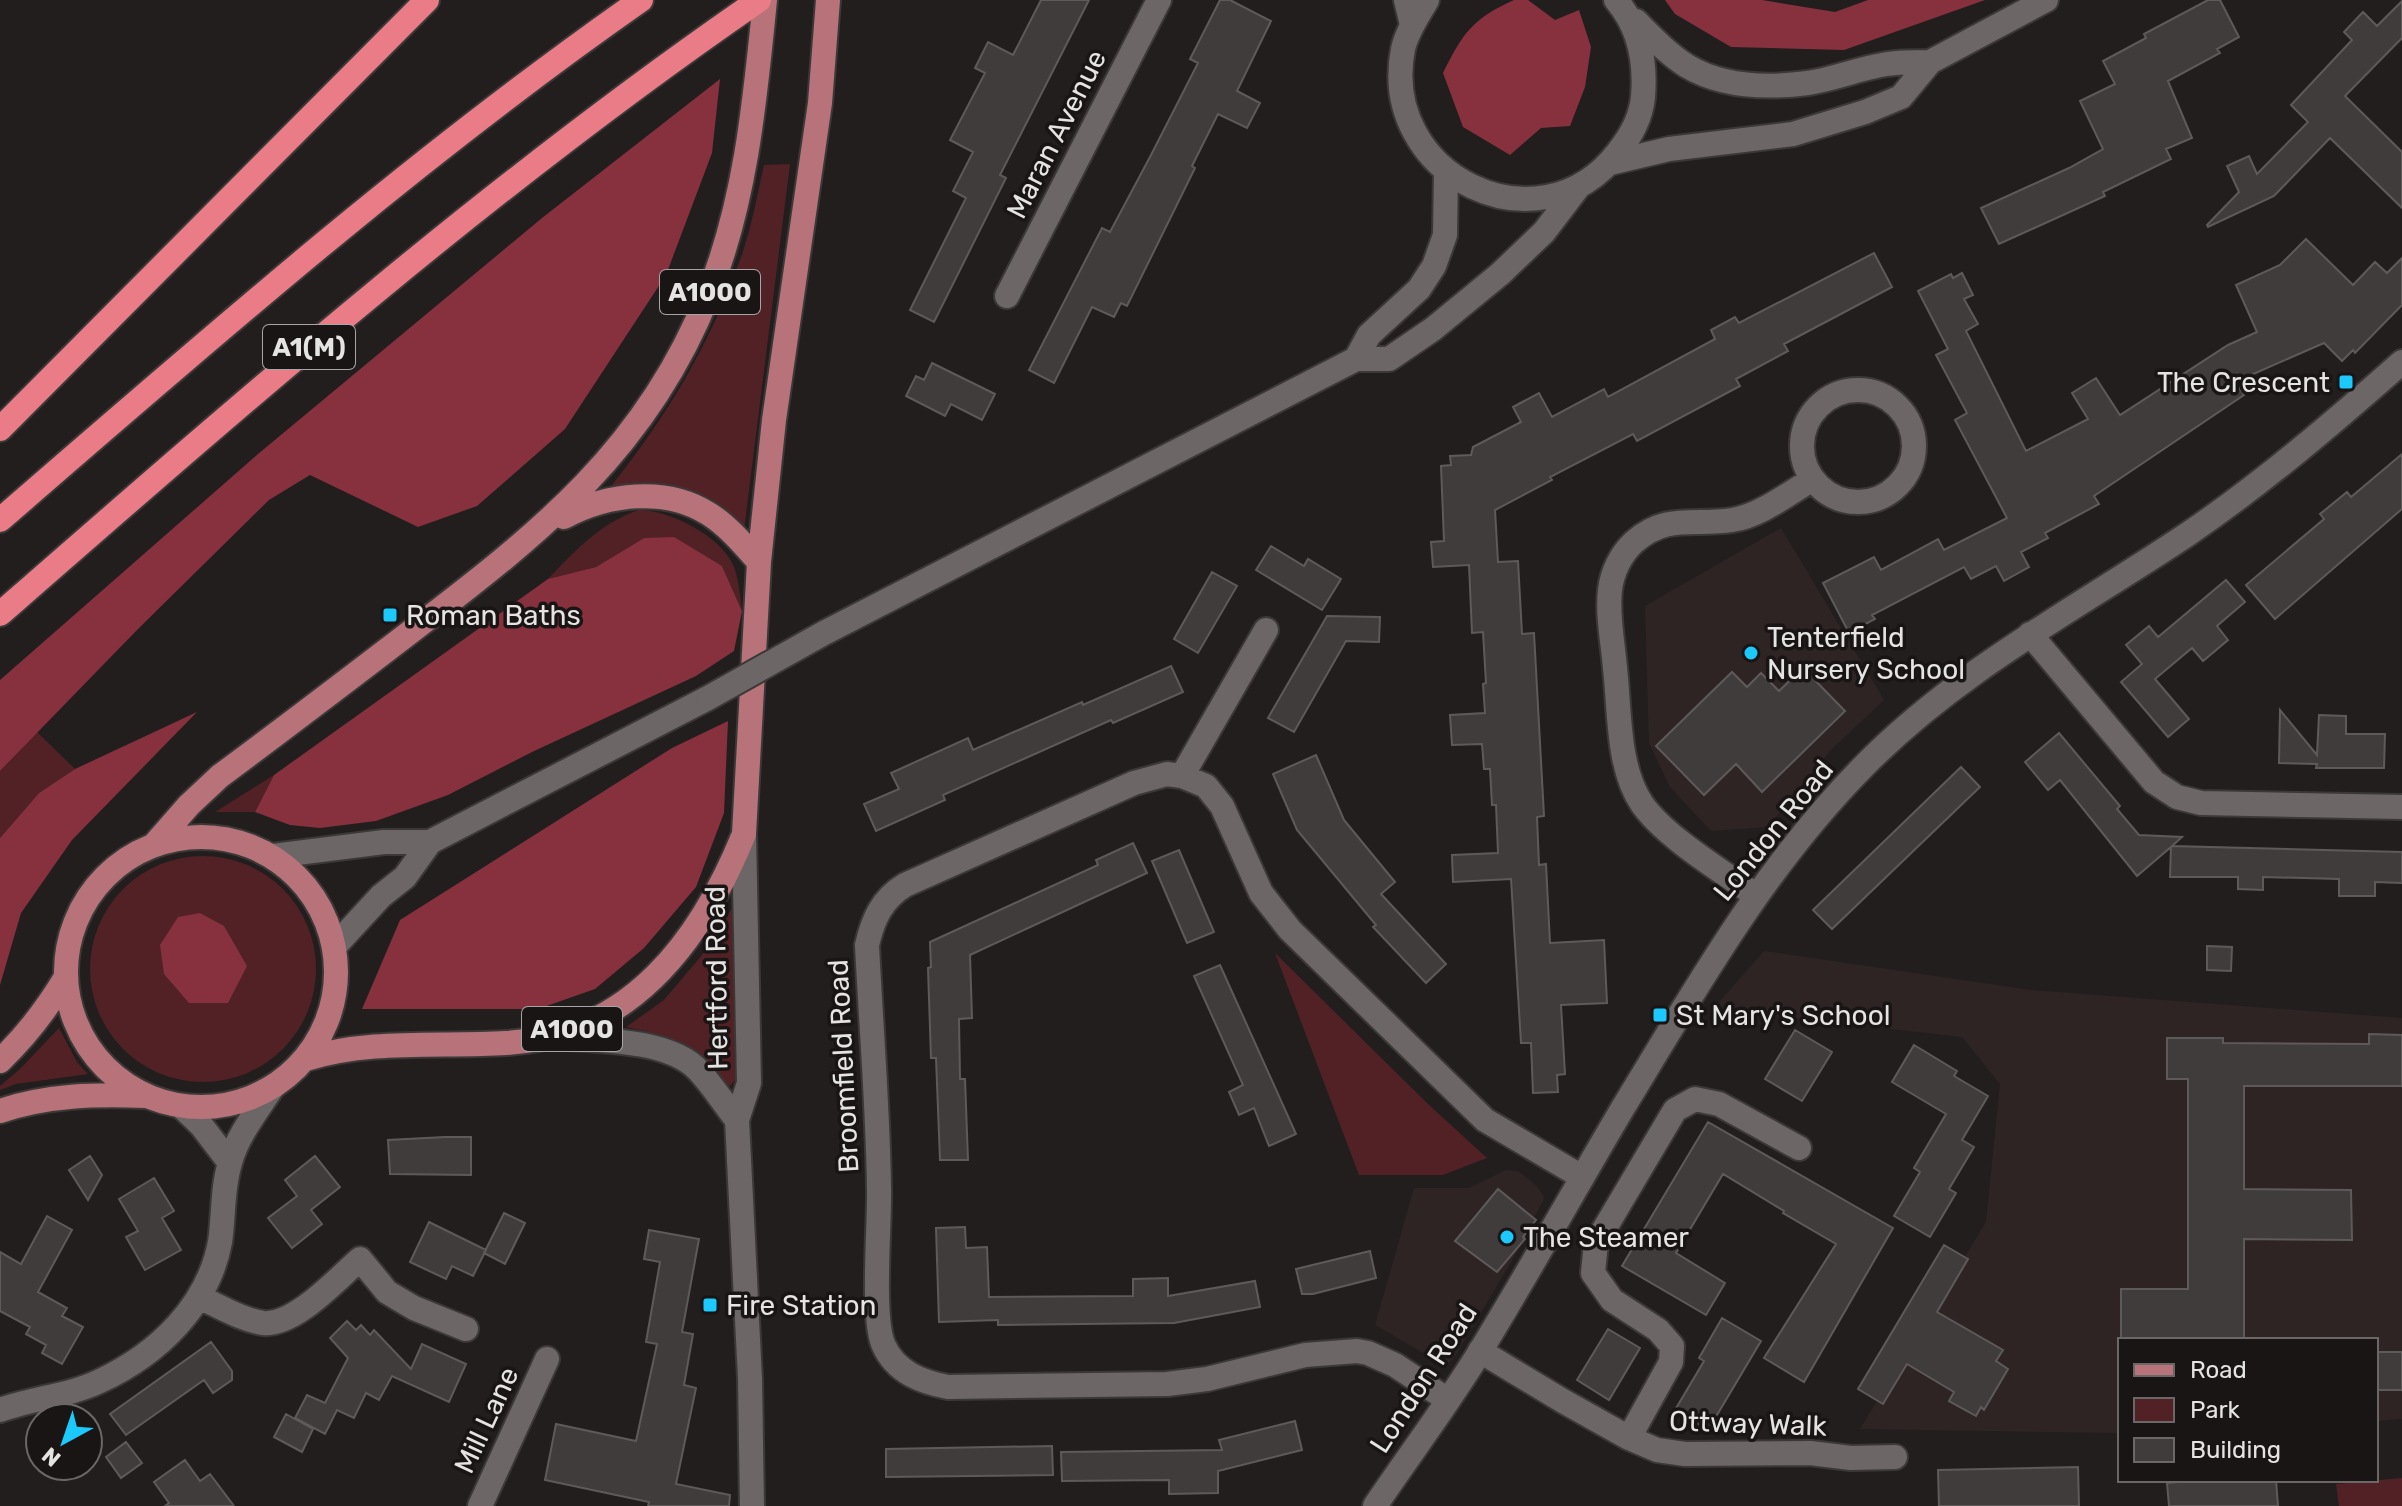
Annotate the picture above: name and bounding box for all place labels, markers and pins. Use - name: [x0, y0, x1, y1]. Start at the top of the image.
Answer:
- place label: The Crescent: [2157, 366, 2330, 399]
- marker: The Crescent: [2337, 373, 2355, 391]
- place label: Roman Baths: [406, 599, 581, 632]
- marker: Roman Baths: [381, 606, 399, 624]
- place label: Tenterfield Nursery School: [1767, 621, 1965, 686]
- marker: Tenterfield Nursery School: [1742, 644, 1760, 662]
- place label: St Mary's School: [1676, 999, 1891, 1032]
- marker: St Mary's School: [1651, 1006, 1669, 1024]
- place label: The Steamer: [1523, 1221, 1689, 1254]
- marker: The Steamer: [1498, 1228, 1516, 1246]
- place label: Fire Station: [726, 1289, 877, 1322]
- marker: Fire Station: [701, 1296, 719, 1314]

